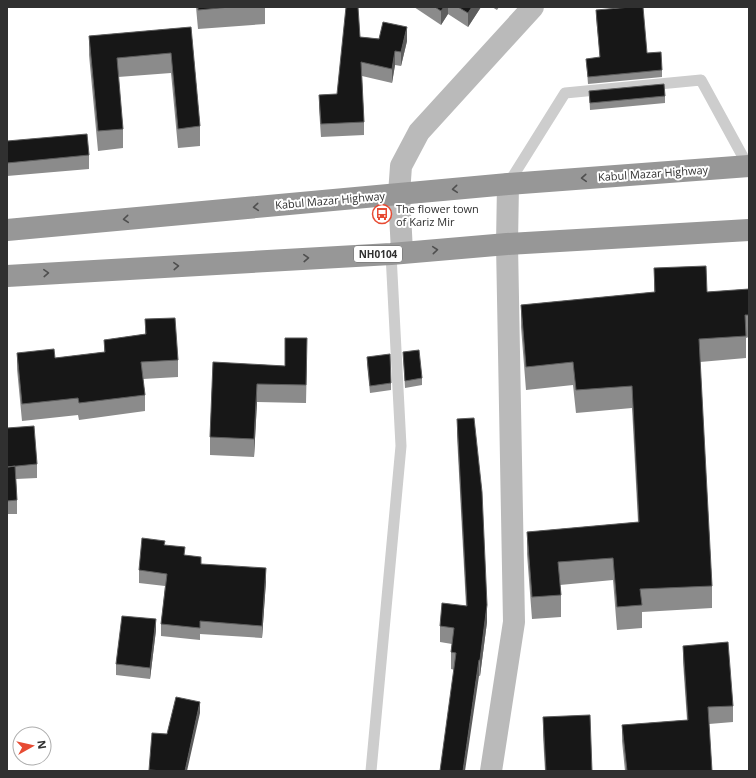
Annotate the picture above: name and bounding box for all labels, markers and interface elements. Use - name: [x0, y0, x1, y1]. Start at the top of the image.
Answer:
- street label: Kabul Mazar Highway: [597, 162, 709, 184]
- one-way arrow: [581, 174, 587, 183]
- one-way arrow: [452, 184, 458, 193]
- street label: Kabul Mazar Highway: [274, 188, 386, 212]
- place label: The flower town of Kariz Mir: [396, 201, 479, 229]
- one-way arrow: [253, 202, 259, 211]
- bus stop icon: The flower town of Kariz Mir: [371, 203, 393, 225]
- one-way arrow: [123, 215, 129, 224]
- one-way arrow: [432, 245, 438, 254]
- road number: NH0104: [354, 246, 402, 262]
- one-way arrow: [302, 254, 309, 263]
- one-way arrow: [173, 262, 179, 270]
- one-way arrow: [43, 269, 49, 278]
- north arrow: [12, 726, 52, 766]
- text: N: [34, 739, 50, 750]

